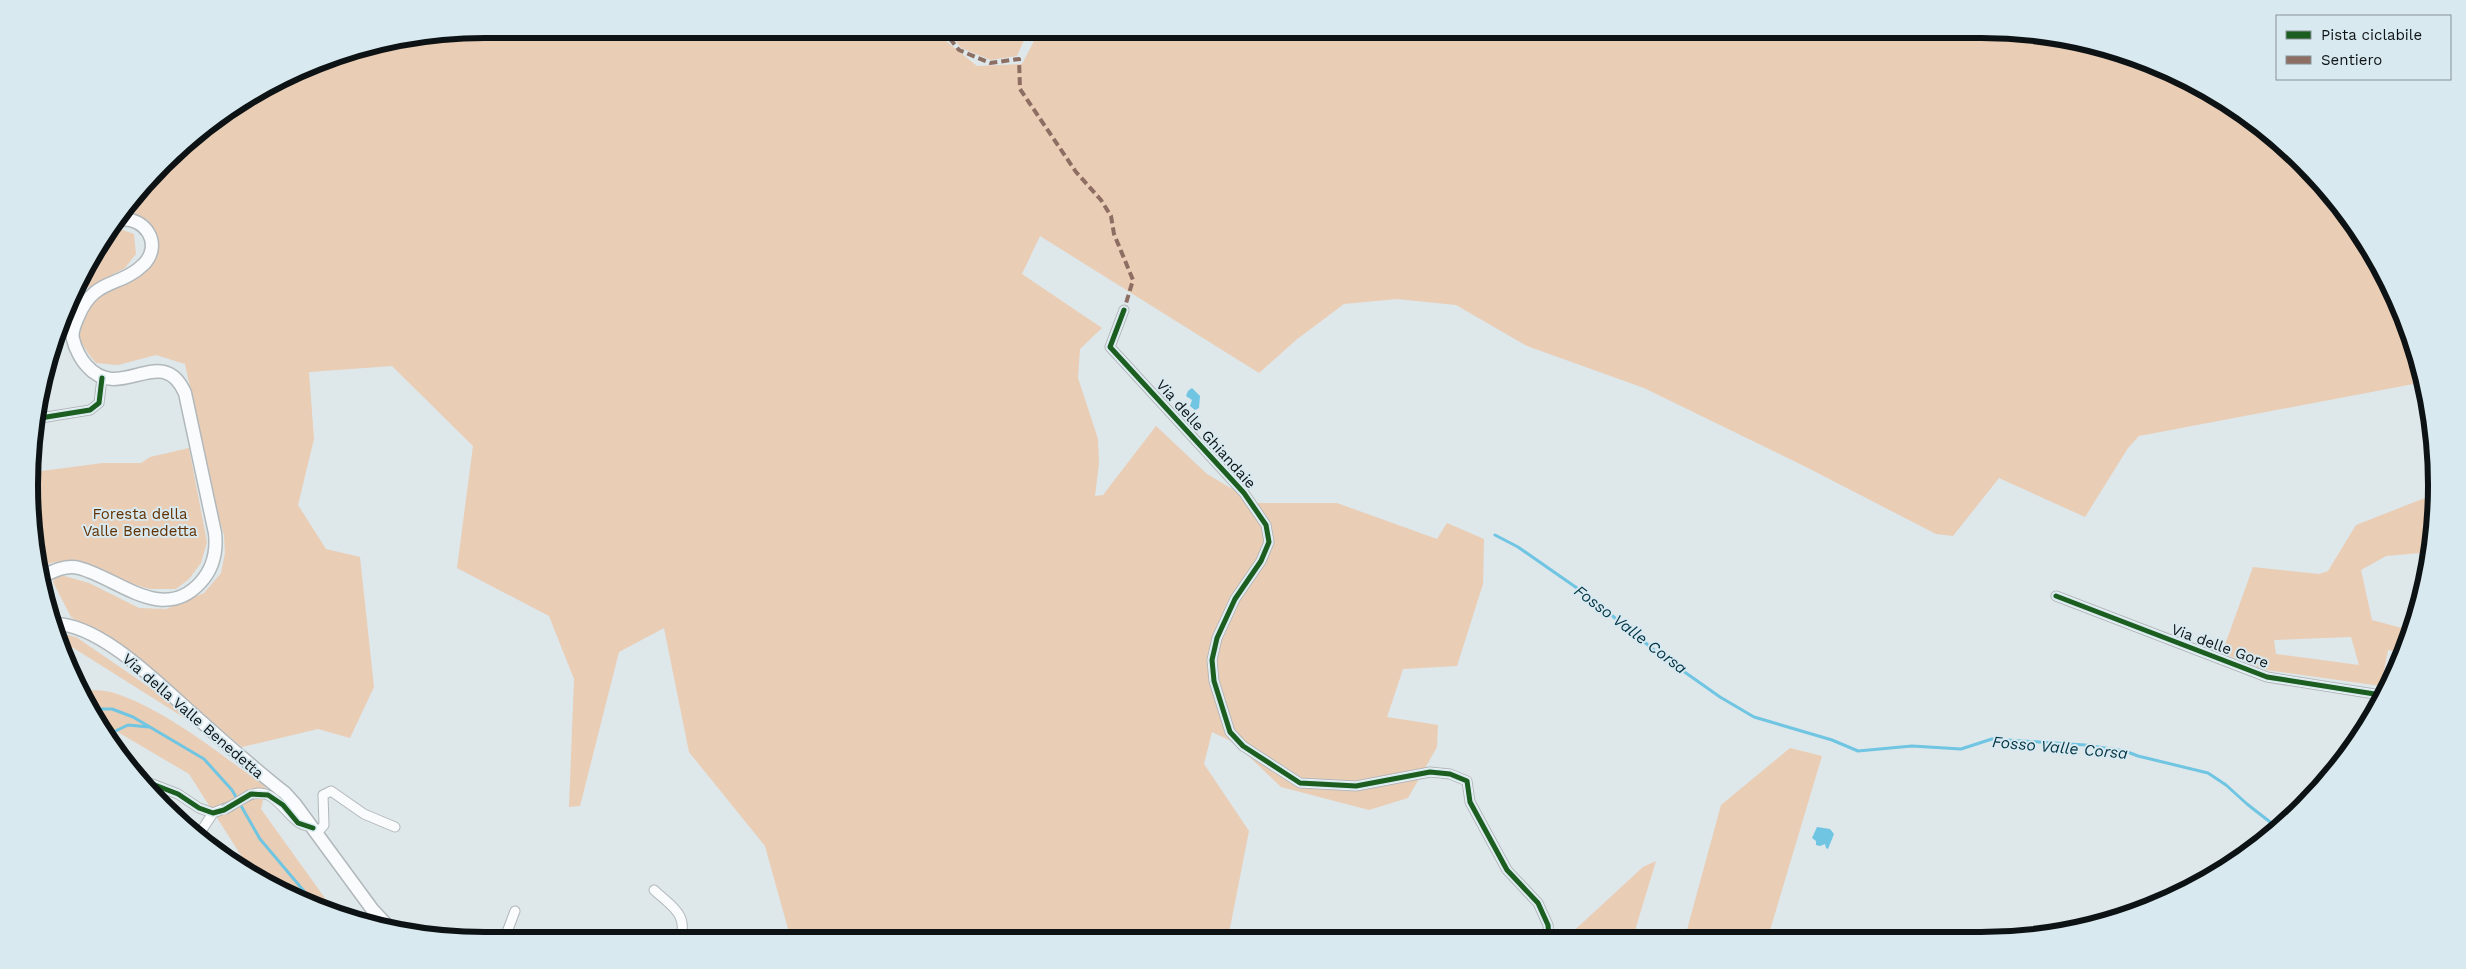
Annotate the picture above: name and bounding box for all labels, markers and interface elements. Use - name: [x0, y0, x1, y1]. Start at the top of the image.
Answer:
- legend: [2276, 15, 2451, 80]
- text: Pista ciclabile: [2321, 26, 2422, 44]
- text: Sentiero: [2321, 51, 2382, 69]
- street label: Via delle Ghiandaie: [1152, 376, 1260, 492]
- park label: Foresta della Valle Benedetta: [83, 505, 198, 540]
- water label: Fosso Valle Corsa: [1571, 581, 1691, 678]
- street label: Via delle Gore: [2169, 620, 2271, 672]
- street label: Via della Valle Benedetta: [119, 650, 268, 783]
- water label: Fosso Valle Corsa: [1991, 732, 2129, 763]

